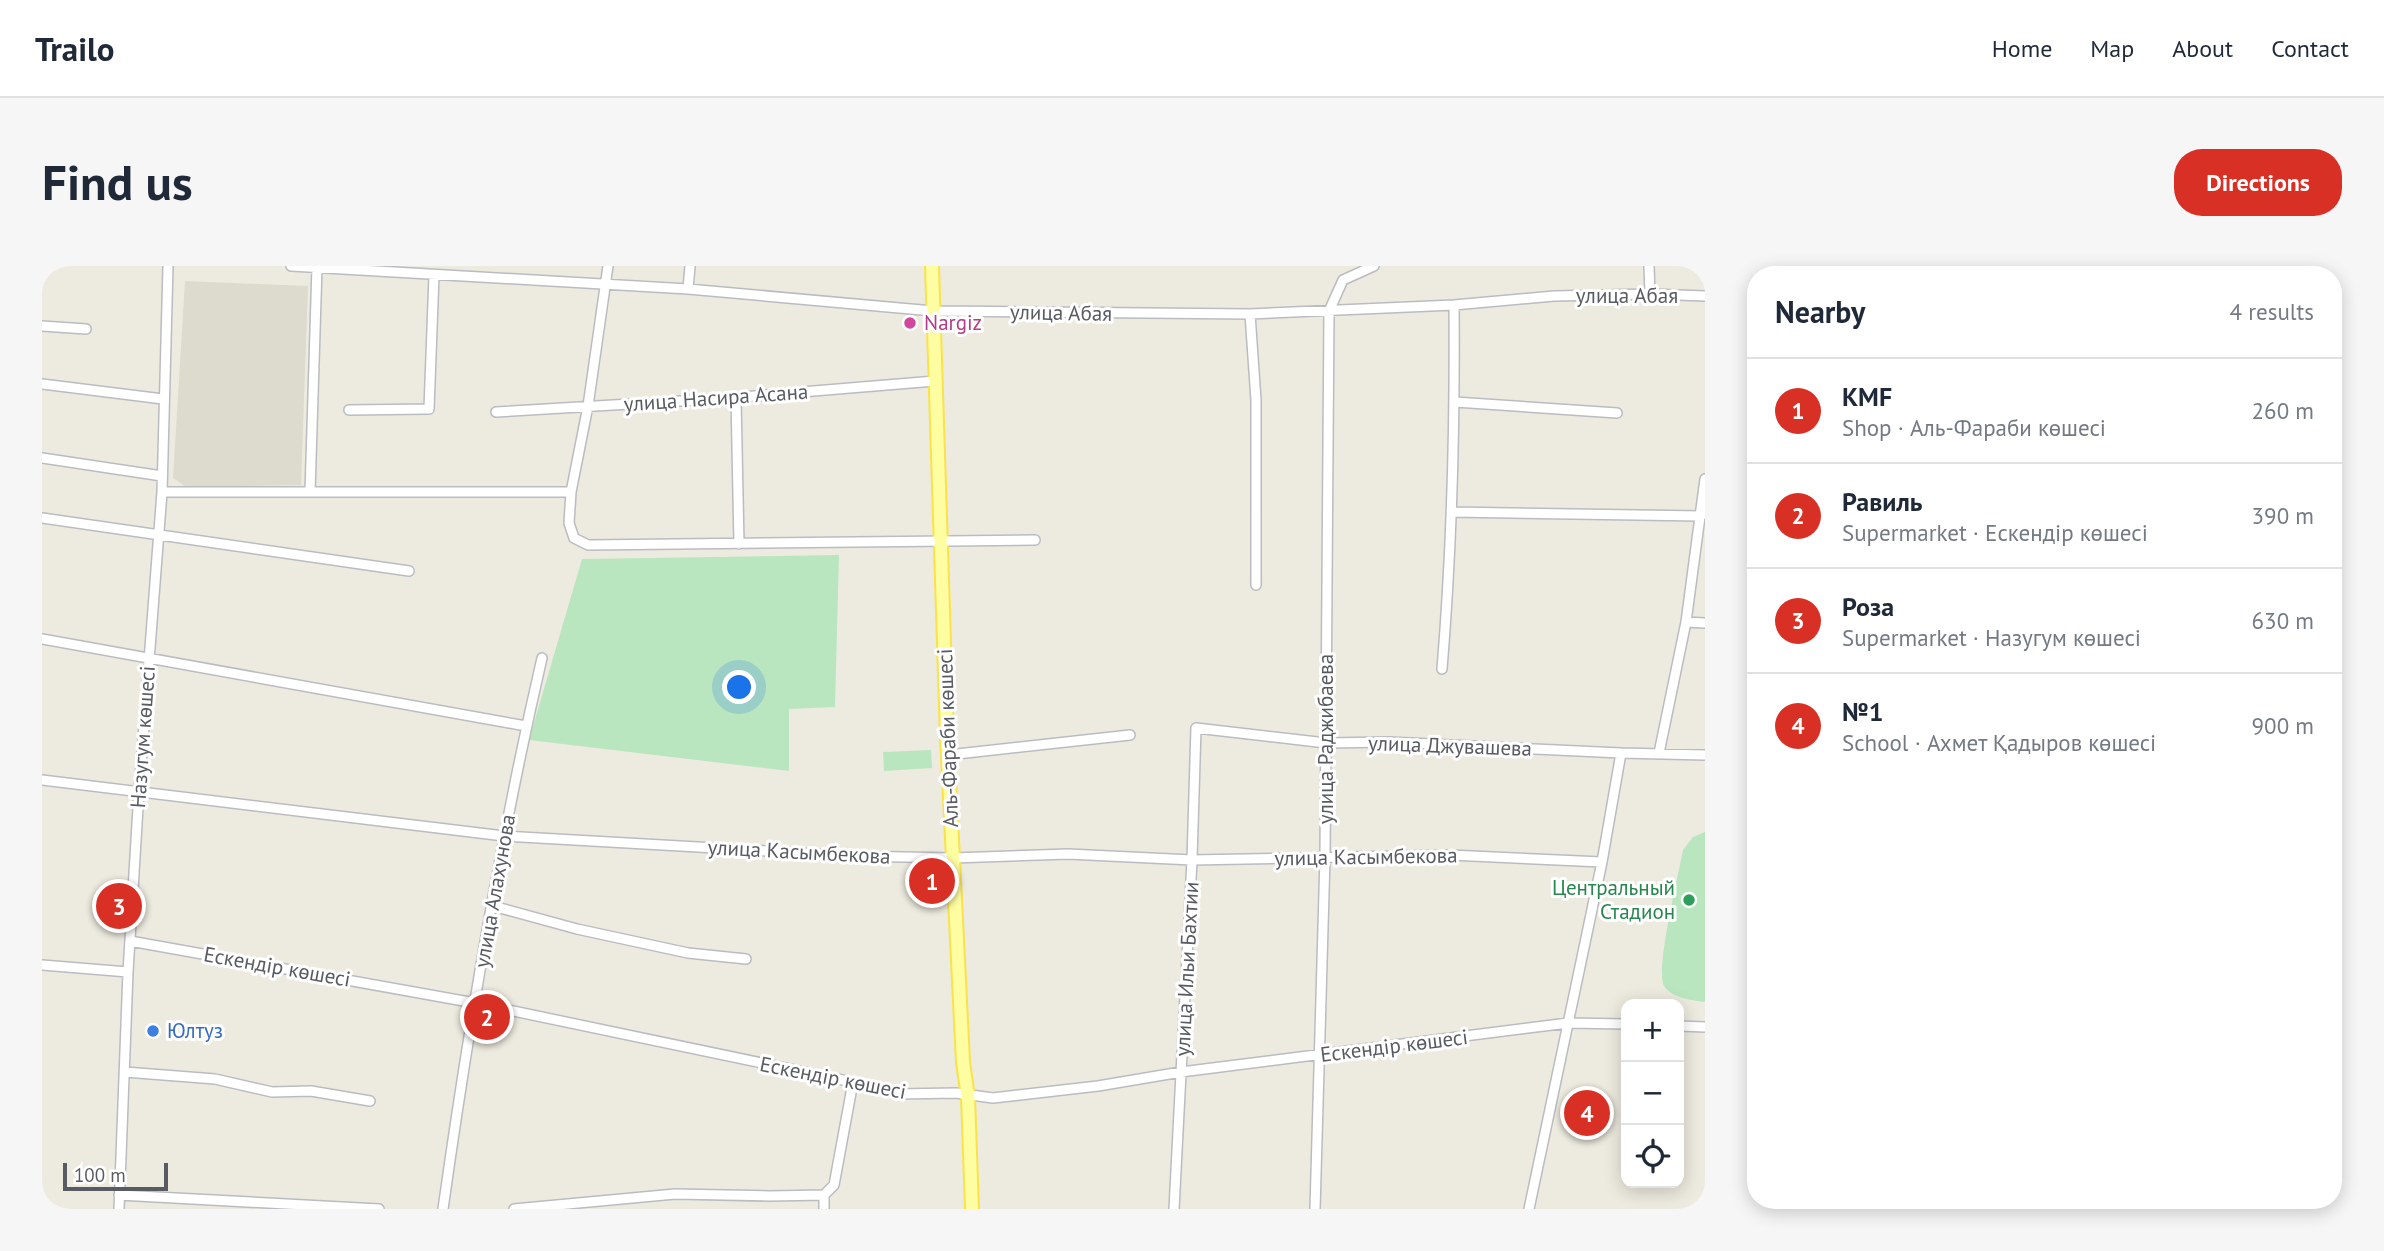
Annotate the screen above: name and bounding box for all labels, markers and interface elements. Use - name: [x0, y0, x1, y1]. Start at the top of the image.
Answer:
- text: Trailo: [35, 27, 115, 70]
- text: Home: [1992, 33, 2052, 64]
- text: Map: [2090, 33, 2134, 64]
- text: About: [2172, 33, 2233, 64]
- text: Contact: [2271, 33, 2349, 64]
- button: Directions: [2174, 149, 2342, 216]
- text: Find us: [42, 150, 193, 214]
- street label: улица Абая: [1576, 282, 1678, 309]
- text: Nearby: [1775, 292, 1865, 331]
- text: 4 results: [2230, 297, 2314, 326]
- street label: улица Абая: [1010, 298, 1112, 327]
- place label: Nargiz: [924, 309, 982, 336]
- marker: Nargiz: [902, 315, 918, 331]
- street label: улица Насира Асана: [623, 378, 809, 417]
- text: KMF: [1842, 380, 1892, 413]
- text: 1: [1791, 396, 1805, 425]
- text: 260 m: [2252, 396, 2314, 425]
- text: Shop · Аль-Фараби көшесі: [1842, 413, 2106, 442]
- text: Равиль: [1842, 485, 1923, 518]
- text: 2: [1791, 501, 1805, 530]
- text: 390 m: [2252, 501, 2314, 530]
- text: Supermarket · Ескендір көшесі: [1842, 518, 2148, 547]
- text: Роза: [1842, 590, 1894, 623]
- text: 3: [1791, 606, 1805, 635]
- text: 630 m: [2252, 606, 2314, 635]
- text: Supermarket · Назугум көшесі: [1842, 623, 2141, 652]
- street label: Аль-Фараби көшесі: [931, 648, 964, 828]
- street label: улица Раджибаева: [1312, 654, 1339, 824]
- street label: Назугум көшесі: [124, 665, 161, 809]
- your location: [722, 670, 756, 704]
- text: №1: [1842, 695, 1883, 728]
- text: 4: [1791, 711, 1805, 740]
- text: 900 m: [2252, 711, 2314, 740]
- text: School · Ахмет Қадыров көшесі: [1842, 728, 2156, 757]
- street label: улица Джувашева: [1368, 729, 1532, 762]
- street label: улица Алахунова: [468, 812, 521, 970]
- street label: улица Касымбекова: [707, 833, 891, 870]
- street label: улица Касымбекова: [1274, 841, 1458, 872]
- pin: 1: [909, 855, 955, 907]
- place label: Центральный Стадион: [1552, 874, 1675, 925]
- pin: 3: [96, 880, 142, 932]
- street label: улица Ильи Бахтии: [1168, 881, 1205, 1057]
- marker: Центральный Стадион: [1681, 892, 1697, 908]
- street label: Ескендір көшесі: [202, 940, 353, 993]
- pin: 2: [464, 991, 510, 1043]
- map controls: [1621, 999, 1684, 1188]
- button: +: [1621, 999, 1684, 1062]
- place label: Юлтуз: [167, 1017, 223, 1044]
- marker: Юлтуз: [145, 1023, 161, 1039]
- street label: Ескендір көшесі: [1319, 1023, 1469, 1068]
- street label: Ескендір көшесі: [758, 1050, 909, 1105]
- button: −: [1621, 1062, 1684, 1125]
- pin: 4: [1564, 1087, 1610, 1139]
- button: locate: [1621, 1125, 1684, 1188]
- scale bar: [63, 1160, 168, 1192]
- text: 100 m: [74, 1163, 126, 1187]

